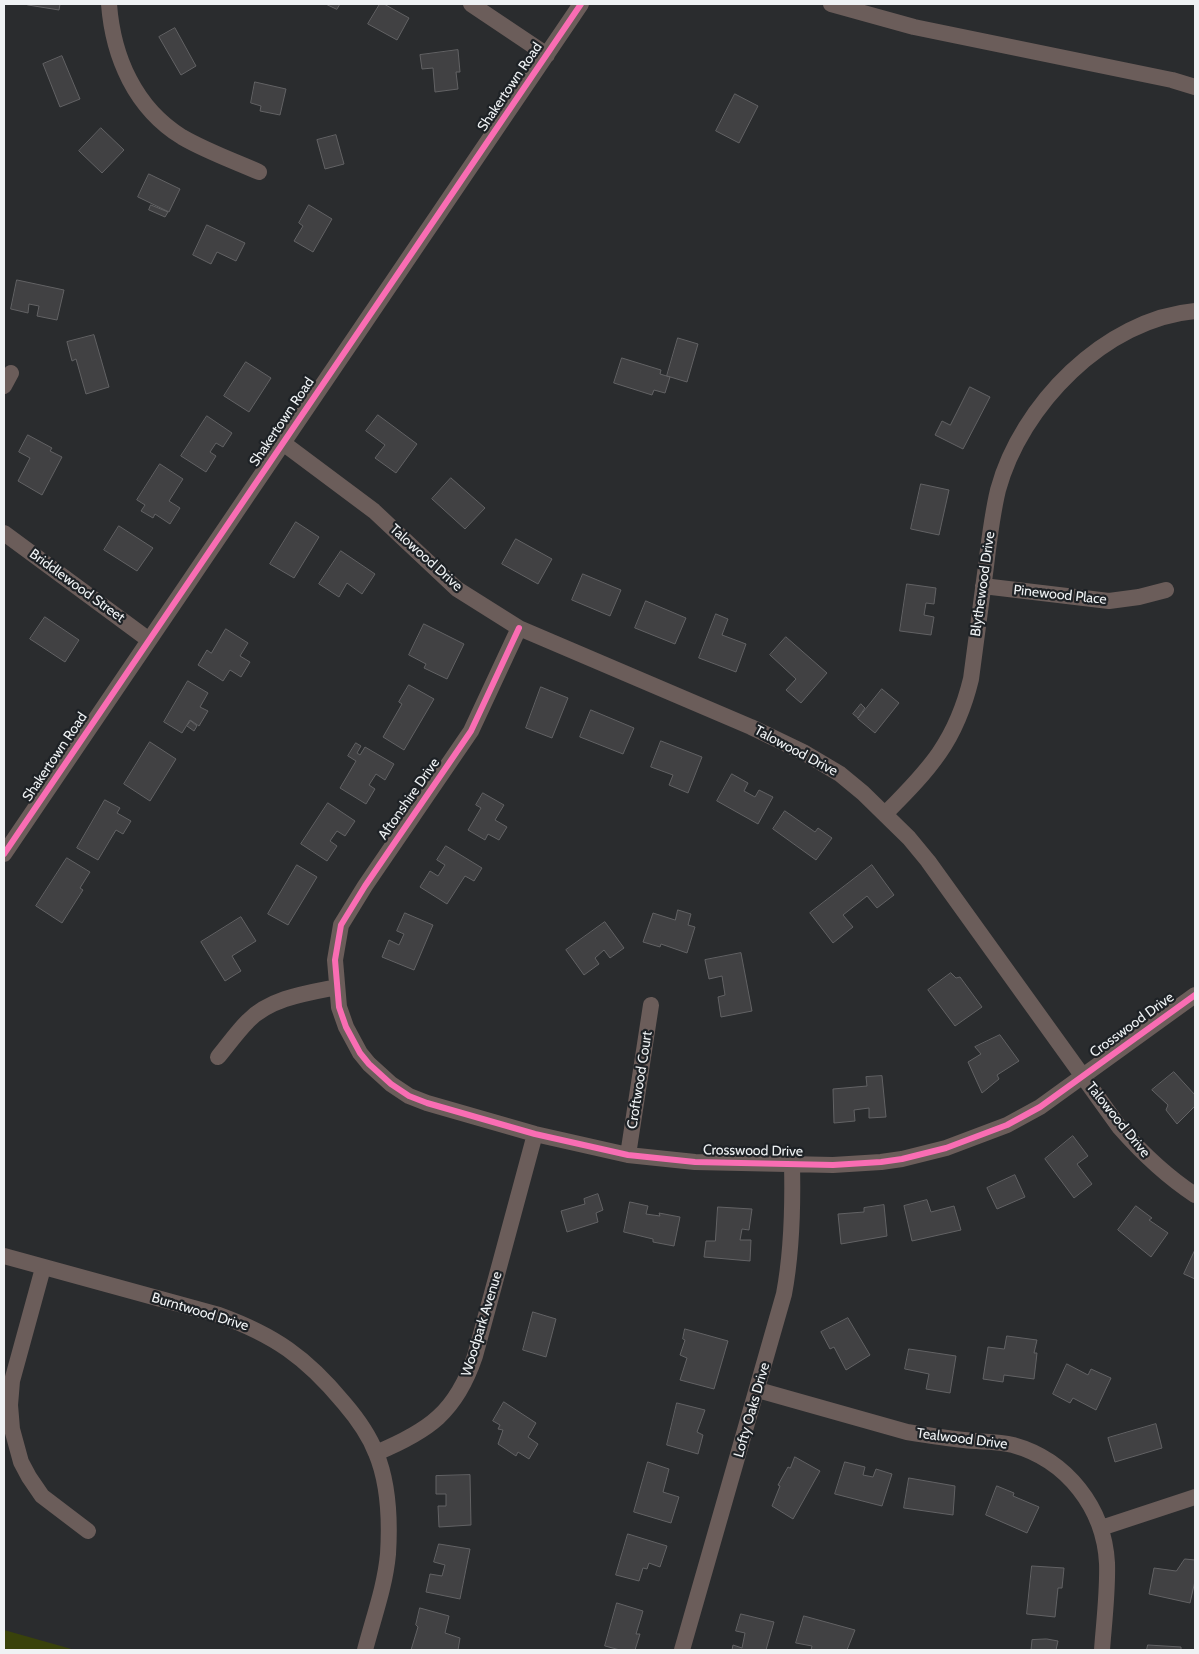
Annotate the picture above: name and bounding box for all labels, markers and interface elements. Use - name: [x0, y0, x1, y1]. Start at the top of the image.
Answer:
- street label: Shakertown Road: [474, 39, 546, 135]
- street label: Shakertown Road: [246, 374, 318, 470]
- street label: Talowood Drive: [386, 521, 466, 595]
- street label: Blythewood Drive: [967, 530, 999, 638]
- street label: Briddlewood Street: [26, 546, 128, 626]
- street label: Pinewood Place: [1013, 582, 1107, 608]
- street label: Shakertown Road: [19, 709, 91, 805]
- street label: Talowood Drive: [751, 722, 841, 780]
- street label: Aftonshire Drive: [375, 755, 443, 843]
- street label: Crosswood Drive: [1087, 989, 1177, 1061]
- street label: Croftwood Court: [624, 1030, 656, 1130]
- street label: Talowood Drive: [1083, 1079, 1153, 1161]
- street label: Crosswood Drive: [703, 1142, 803, 1160]
- street label: Woodpark Avenue: [458, 1270, 506, 1378]
- street label: Burntwood Drive: [150, 1289, 250, 1335]
- street label: Lofty Oaks Drive: [730, 1361, 774, 1459]
- street label: Tealwood Drive: [916, 1425, 1008, 1453]

